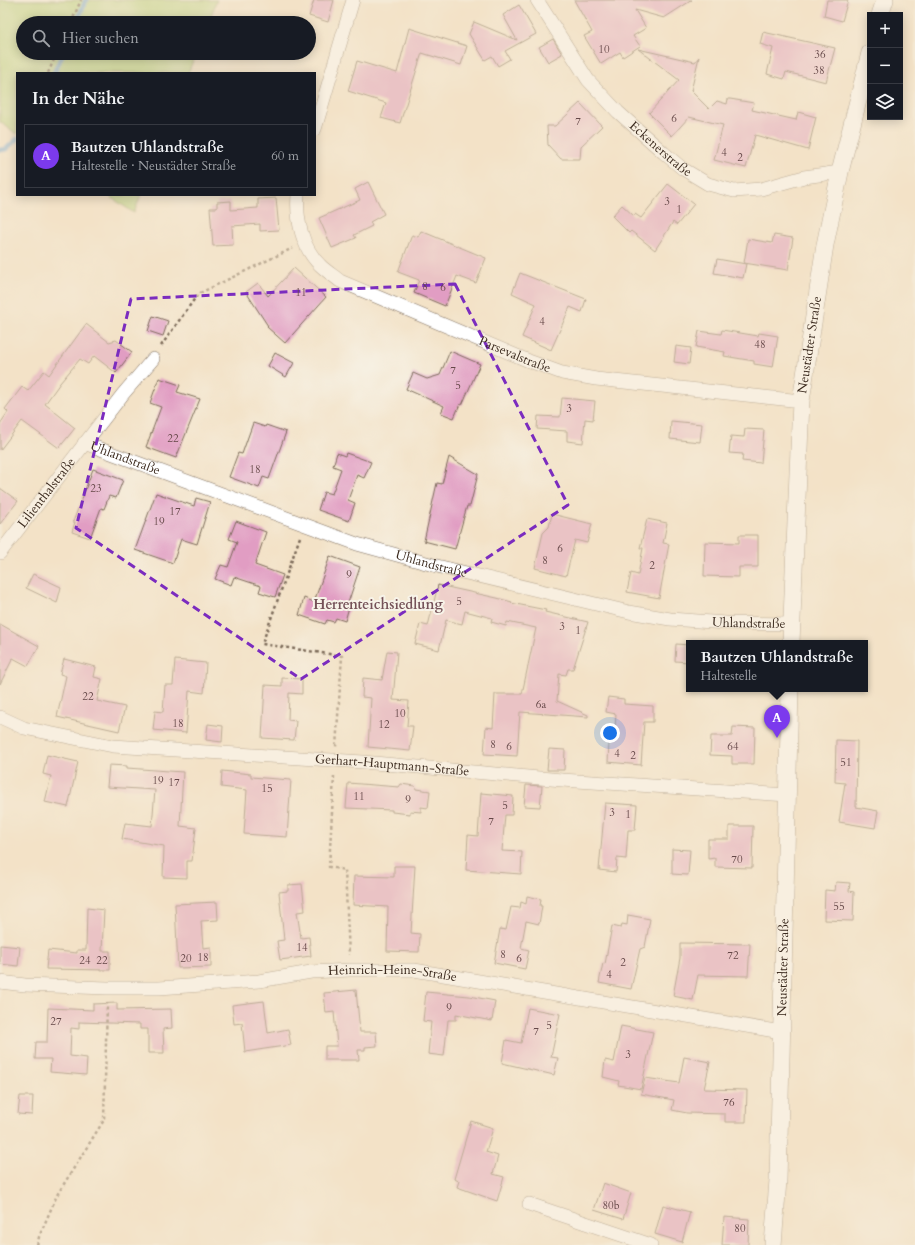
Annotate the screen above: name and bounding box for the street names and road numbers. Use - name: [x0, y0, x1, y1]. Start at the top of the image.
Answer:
- street label: Eckenerstraße: [625, 117, 695, 181]
- street label: Neustädter Straße: [793, 295, 826, 395]
- street label: Parsevalstraße: [476, 332, 553, 377]
- street label: Uhlandstraße: [88, 437, 163, 479]
- street label: Lilienthalstraße: [14, 454, 80, 532]
- street label: Uhlandstraße: [393, 546, 469, 582]
- street label: Uhlandstraße: [711, 613, 786, 633]
- street label: Gerhart-Hauptmann-Straße: [314, 750, 470, 781]
- street label: Neustädter Straße: [773, 918, 793, 1017]
- street label: Heinrich-Heine-Straße: [328, 961, 458, 986]

